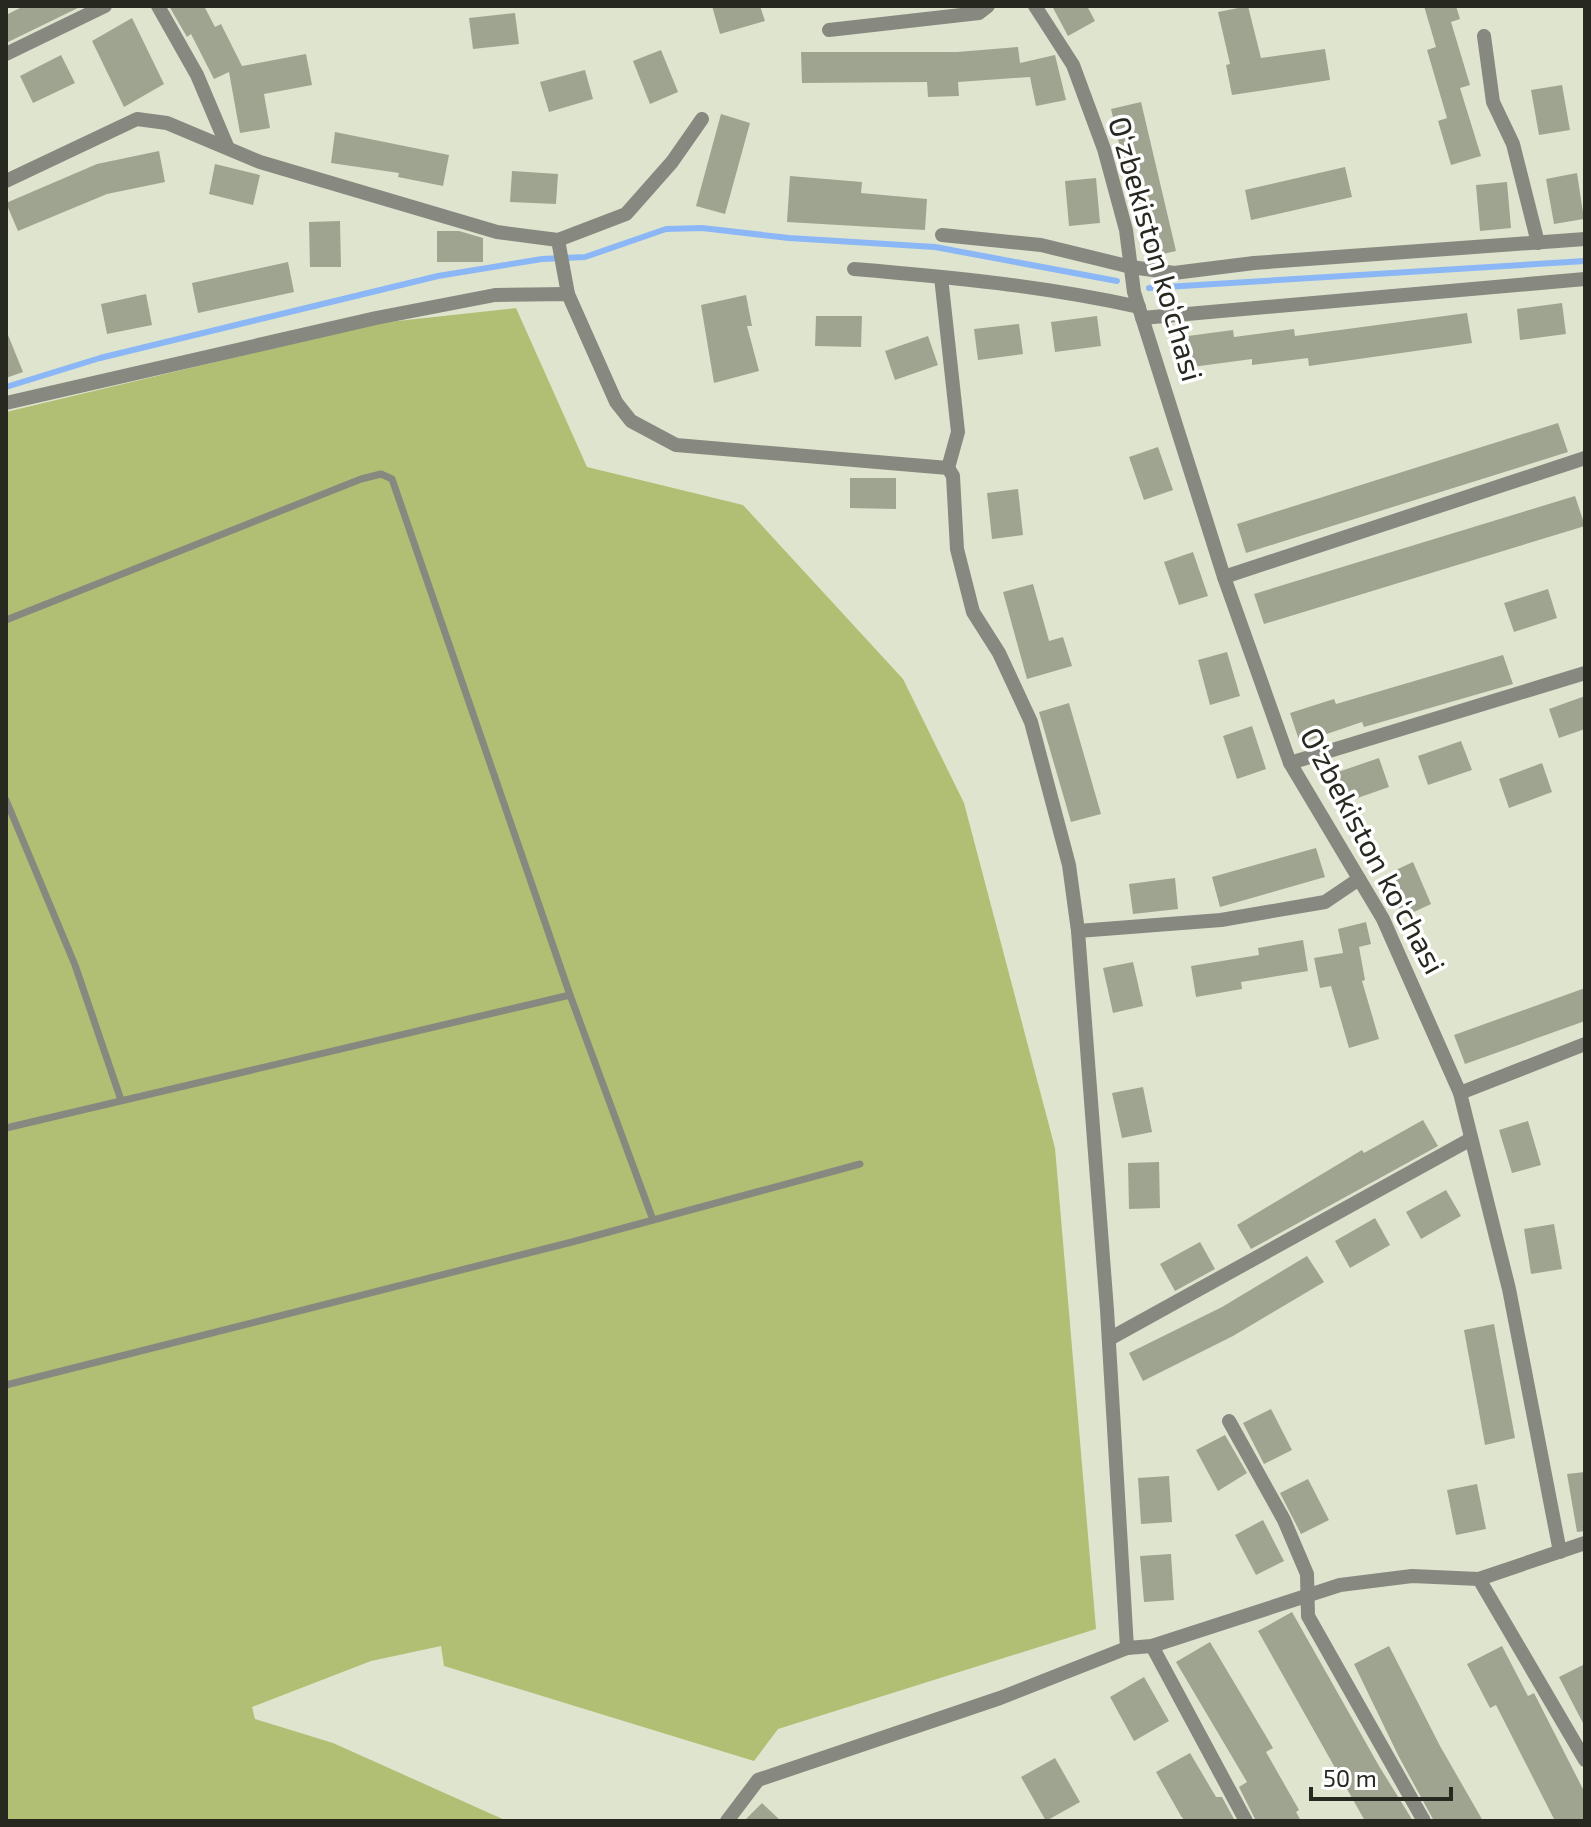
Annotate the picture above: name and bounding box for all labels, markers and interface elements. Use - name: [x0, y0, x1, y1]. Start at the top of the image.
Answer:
- street label: O‘zbekiston ko‘chasi: [1102, 112, 1212, 385]
- street label: O‘zbekiston ko‘chasi: [1294, 721, 1454, 979]
- scale bar: [1311, 1751, 1451, 1801]
- text: 50 m: [1323, 1763, 1377, 1792]

